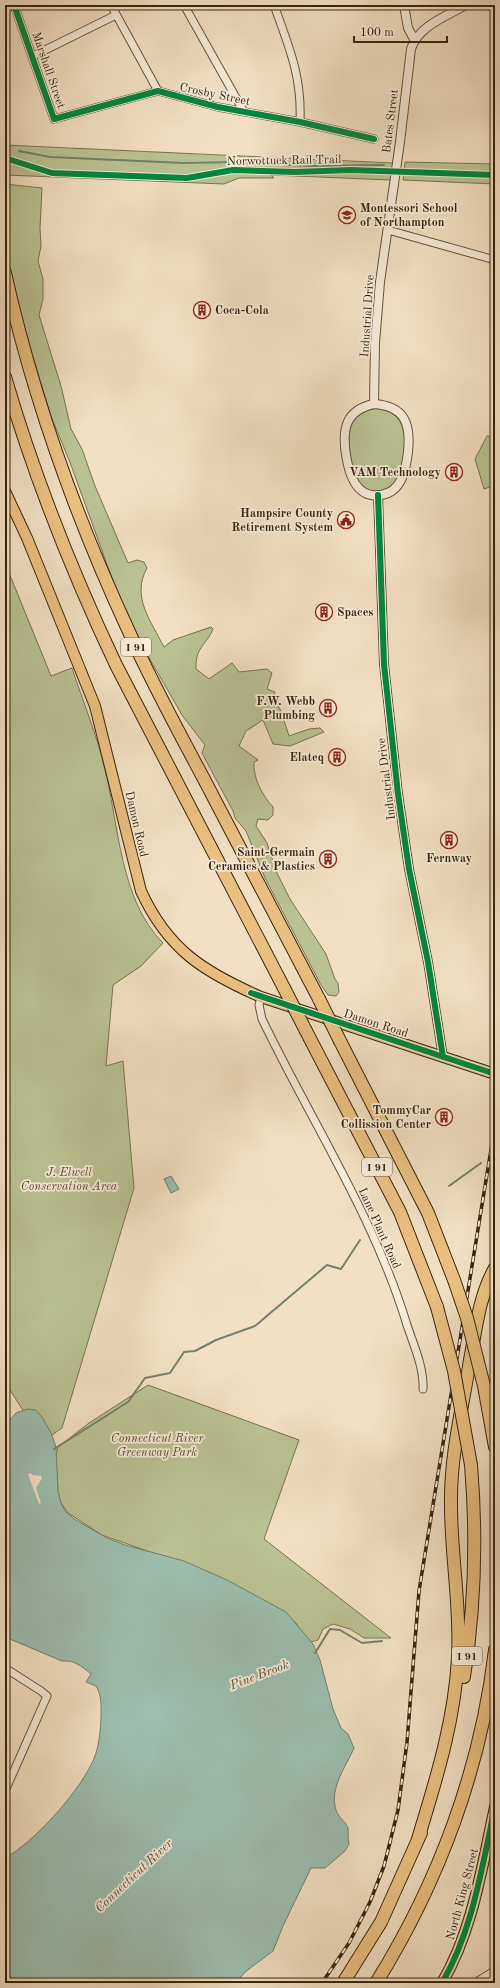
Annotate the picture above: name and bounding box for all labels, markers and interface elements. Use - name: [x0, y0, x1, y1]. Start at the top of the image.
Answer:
- scale bar: [354, 18, 447, 44]
- text: 100 m: [360, 27, 394, 39]
- street label: Marshall Street: [29, 30, 67, 110]
- street label: Crosby Street: [178, 82, 251, 108]
- street label: Bates Street: [381, 88, 401, 154]
- street label: Norwottuck Rail Trail: [227, 154, 341, 168]
- place label: Montessori School of Northampton: [360, 203, 458, 229]
- school or university icon: Montessori School of Northampton: [337, 205, 357, 225]
- street label: Industrial Drive: [359, 274, 377, 358]
- building icon: Coca-Cola: [192, 300, 212, 320]
- place label: Coca-Cola: [215, 305, 269, 317]
- building icon: VAM Technology: [444, 462, 464, 482]
- place label: VAM Technology: [349, 467, 441, 479]
- place label: Hampsire County Retirement System: [232, 508, 333, 534]
- public building icon: Hampsire County Retirement System: [336, 510, 356, 530]
- building icon: Spaces: [314, 602, 334, 622]
- place label: Spaces: [337, 607, 374, 619]
- road number: I 91: [121, 638, 151, 656]
- place label: F.W. Webb Plumbing: [256, 696, 315, 722]
- building icon: F.W. Webb Plumbing: [318, 698, 338, 718]
- street label: Industrial Drive: [376, 737, 398, 821]
- building icon: Elateq: [327, 747, 347, 767]
- place label: Elateq: [290, 752, 324, 764]
- street label: Damon Road: [123, 790, 149, 858]
- building icon: Fernway: [439, 830, 459, 850]
- place label: Saint-Germain Ceramics & Plastics: [208, 847, 315, 873]
- building icon: Saint-Germain Ceramics & Plastics: [318, 849, 338, 869]
- place label: Fernway: [426, 853, 472, 865]
- street label: Damon Road: [342, 1008, 410, 1040]
- place label: TommyCar Collission Center: [341, 1105, 431, 1131]
- building icon: TommyCar Collission Center: [434, 1107, 454, 1127]
- road number: I 91: [362, 1158, 392, 1176]
- park label: J. Elwell Conservation Area: [21, 1167, 118, 1193]
- street label: Lane Plant Road: [356, 1186, 402, 1271]
- park label: Connecticut River Greenway Park: [111, 1433, 204, 1459]
- road number: I 91: [452, 1647, 482, 1665]
- water label: Pine Brook: [227, 1658, 291, 1693]
- water label: Connecticut River: [93, 1837, 175, 1915]
- street label: North King Street: [445, 1847, 481, 1942]

